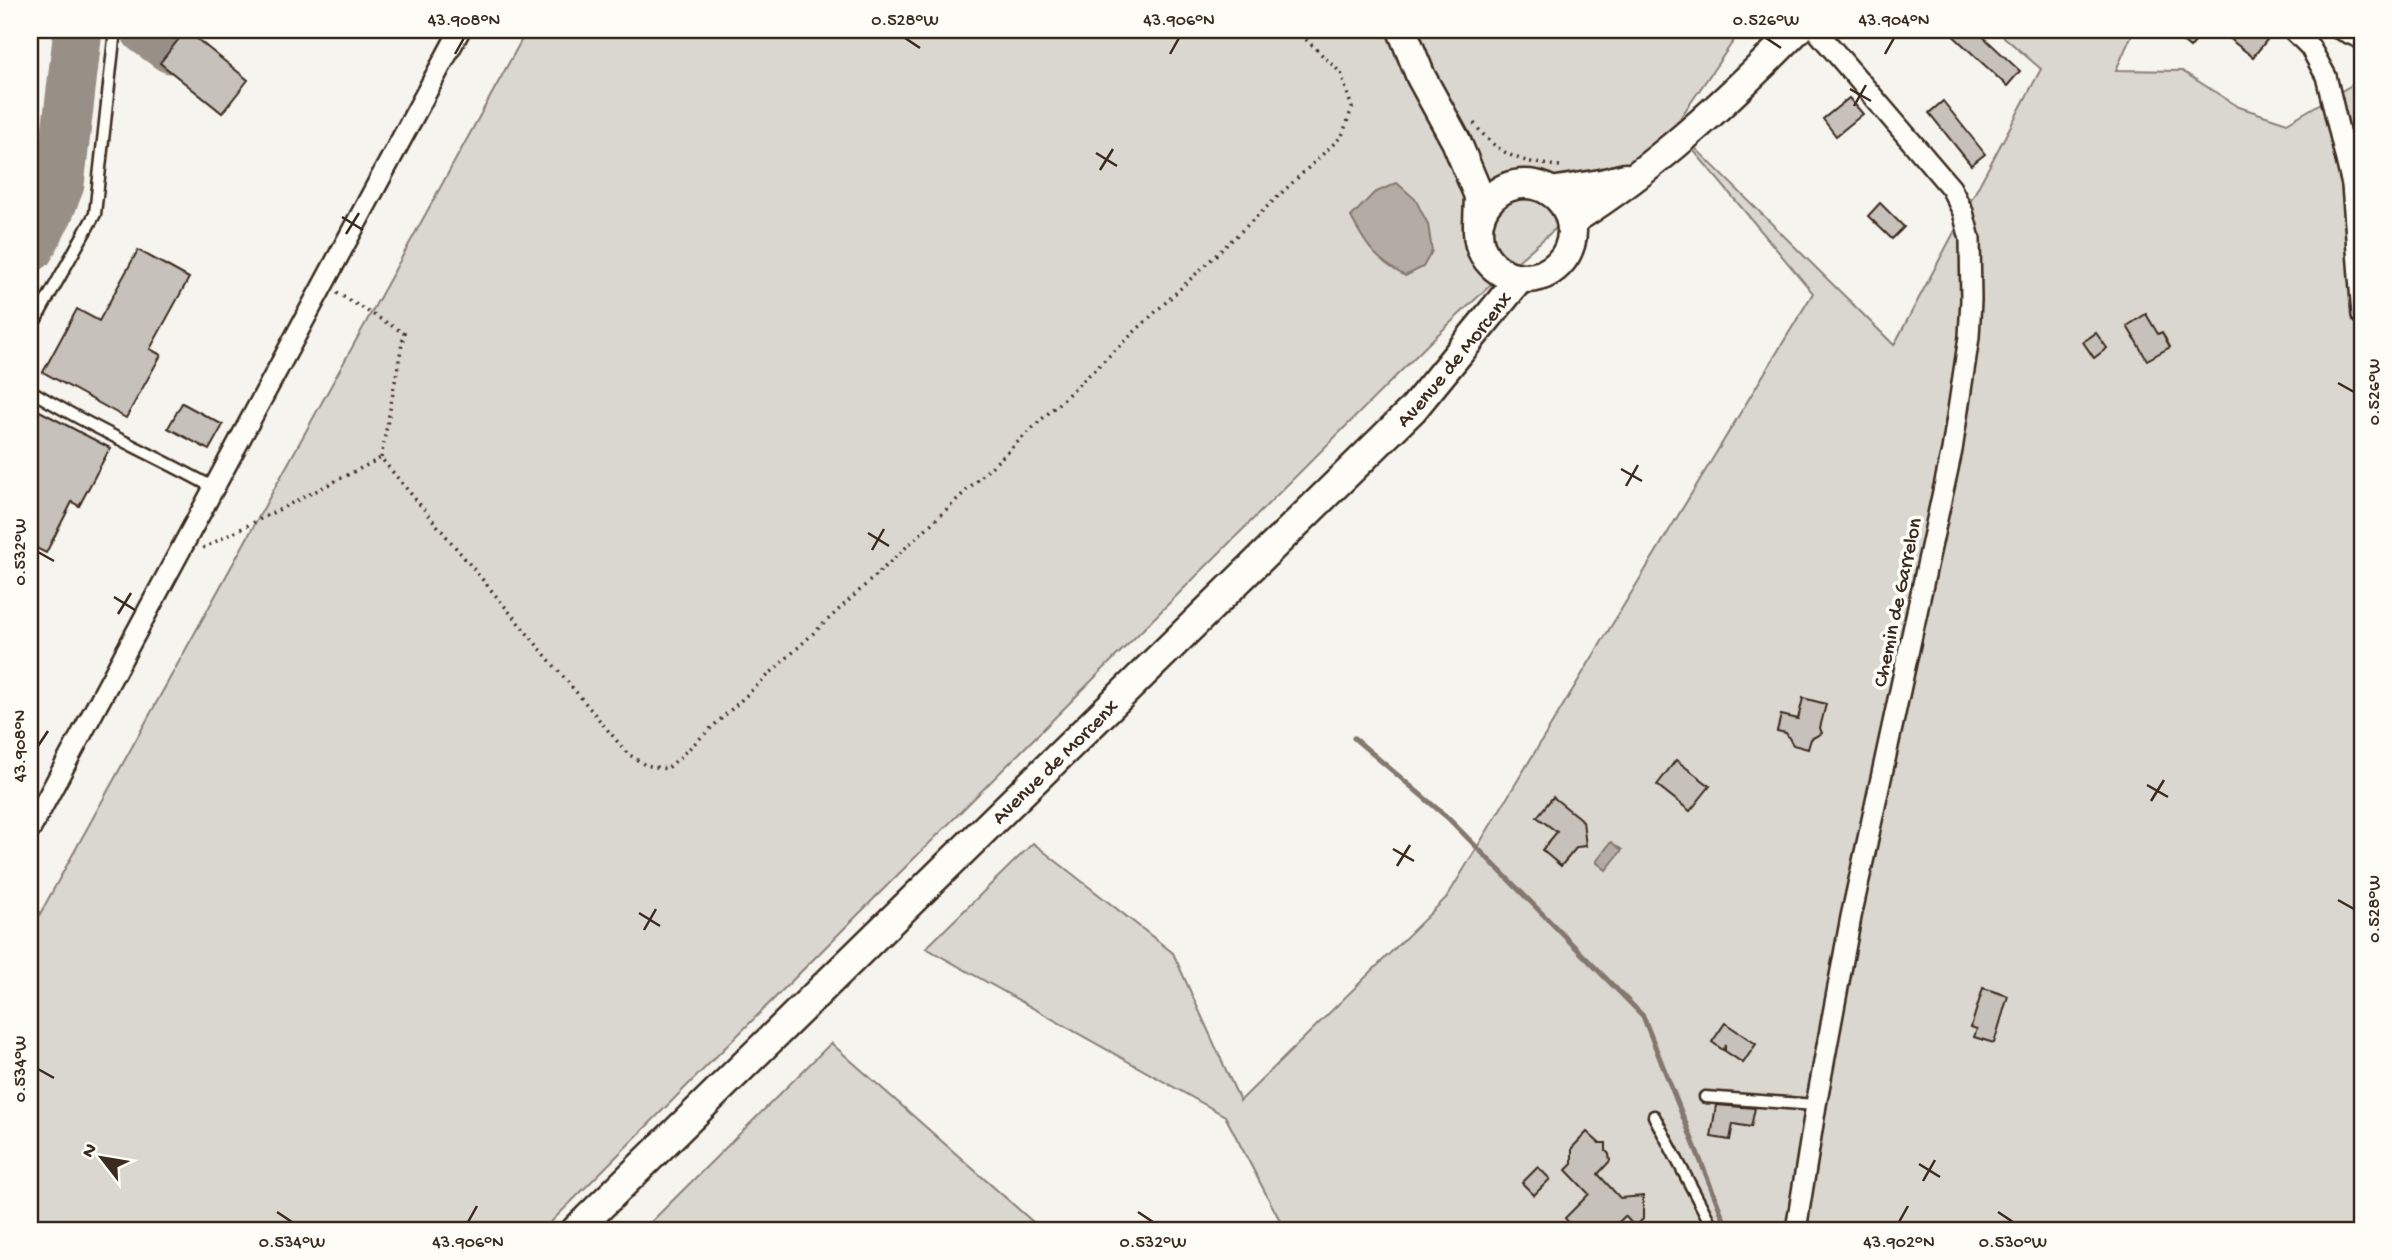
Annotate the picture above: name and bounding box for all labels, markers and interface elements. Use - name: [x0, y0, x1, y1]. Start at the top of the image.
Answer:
- text: 43.908°N: [428, 11, 500, 32]
- text: 0.528°W: [871, 11, 939, 32]
- text: 43.906°N: [1143, 11, 1215, 32]
- text: 0.526°W: [1733, 11, 1799, 32]
- text: 43.904°N: [1858, 11, 1930, 32]
- street label: Avenue de Morcenx: [1393, 288, 1519, 434]
- text: 0.526°W: [2365, 359, 2386, 425]
- street label: Chemin de Garrelon: [1869, 516, 1930, 690]
- text: 0.532°W: [11, 519, 32, 585]
- street label: Avenue de Morcenx: [988, 695, 1126, 831]
- text: 43.908°N: [11, 710, 32, 782]
- text: 0.528°W: [2365, 875, 2386, 943]
- text: 0.534°W: [11, 1036, 32, 1102]
- north arrow: [66, 1124, 136, 1194]
- text: N: [77, 1140, 103, 1162]
- text: 0.534°W: [259, 1233, 325, 1254]
- text: 43.906°N: [432, 1233, 504, 1254]
- text: 0.532°W: [1120, 1233, 1186, 1254]
- text: 43.902°N: [1863, 1233, 1935, 1254]
- text: 0.530°W: [1979, 1233, 2047, 1254]

